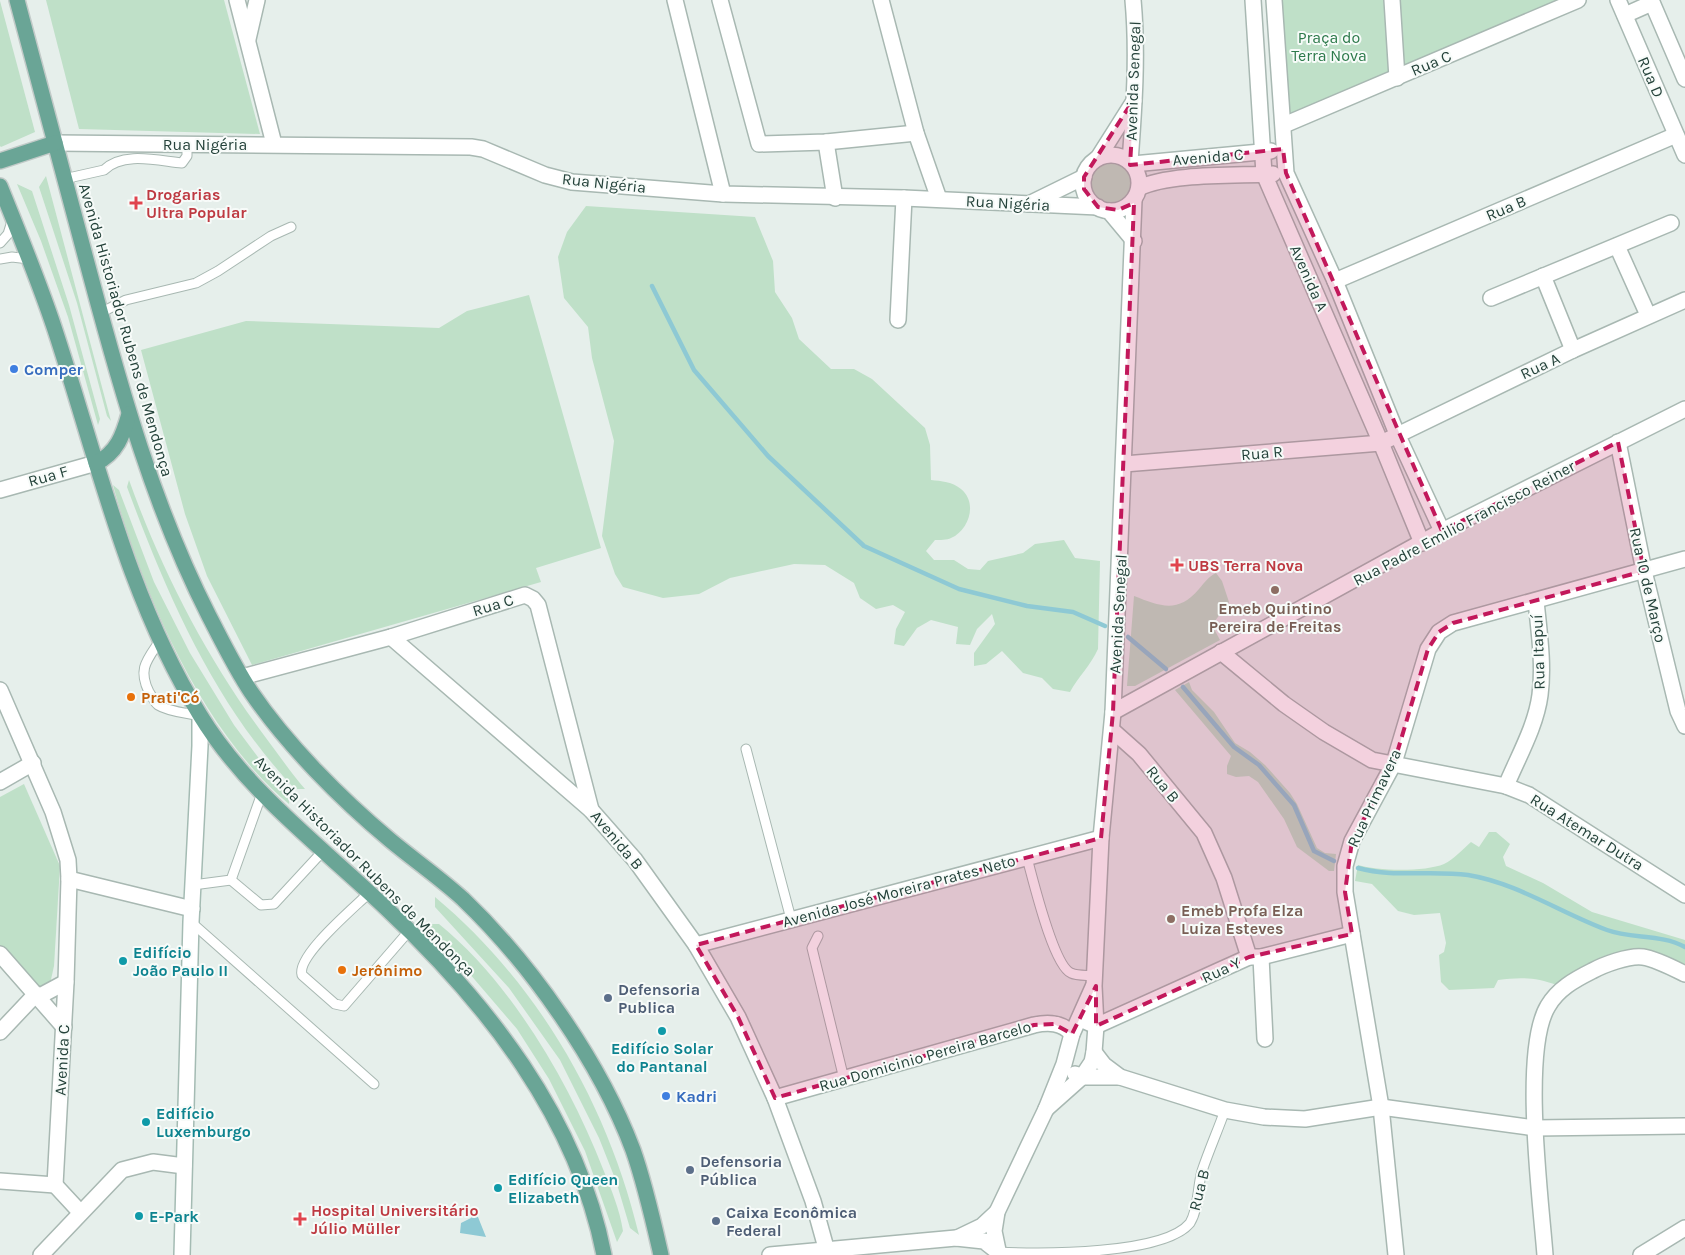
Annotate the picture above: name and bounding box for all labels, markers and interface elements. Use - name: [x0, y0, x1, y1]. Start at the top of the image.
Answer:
- street label: Avenida Senegal: [1121, 21, 1145, 141]
- park label: Praça do Terra Nova: [1291, 28, 1367, 65]
- street label: Rua C: [1408, 46, 1454, 80]
- street label: Rua D: [1634, 54, 1668, 100]
- street label: Rua Nigéria: [163, 135, 247, 154]
- street label: Avenida C: [1172, 144, 1245, 170]
- street label: Rua Nigéria: [561, 169, 647, 197]
- street label: Avenida Historiador Rubens de Mendonça: [75, 181, 177, 479]
- place label: Drogarias Ultra Popular: [146, 185, 247, 222]
- street label: Rua Nigéria: [965, 191, 1051, 215]
- street label: Rua B: [1483, 191, 1529, 225]
- marker: Drogarias Ultra Popular: [130, 197, 142, 209]
- street label: Avenida A: [1286, 242, 1332, 314]
- street label: Rua A: [1517, 349, 1563, 383]
- place label: Comper: [24, 360, 84, 379]
- marker: Comper: [8, 363, 20, 375]
- street label: Rua R: [1240, 442, 1284, 464]
- street label: Rua Padre Emilio Francisco Reiner: [1350, 456, 1579, 590]
- street label: Rua F: [26, 461, 70, 491]
- street label: Rua 10 de Março: [1626, 526, 1670, 644]
- street label: Avenida Senegal: [1105, 554, 1131, 674]
- place label: UBS Terra Nova: [1188, 556, 1303, 575]
- marker: UBS Terra Nova: [1170, 558, 1184, 572]
- marker: Emeb Quintino Pereira de Freitas: [1269, 584, 1281, 596]
- street label: Rua C: [470, 590, 516, 620]
- place label: Emeb Quintino Pereira de Freitas: [1209, 599, 1341, 636]
- street label: Rua Itapuí: [1527, 614, 1549, 690]
- place label: Prati'Có: [141, 688, 200, 707]
- marker: Prati'Có: [125, 691, 137, 703]
- street label: Rua Primavera: [1343, 746, 1405, 850]
- street label: Avenida Historiador Rubens de Mendonça: [251, 752, 479, 980]
- street label: Rua B: [1142, 762, 1184, 806]
- street label: Rua Atemar Dutra: [1527, 790, 1647, 874]
- street label: Avenida B: [587, 806, 647, 874]
- street label: Avenida José Moreira Prates Neto: [780, 851, 1018, 931]
- place label: Emeb Profª Elza Luiza Esteves: [1181, 901, 1303, 938]
- marker: Emeb Profª Elza Luiza Esteves: [1165, 913, 1177, 925]
- place label: Edifício João Paulo II: [133, 943, 228, 980]
- street label: Rua Y: [1198, 953, 1244, 987]
- marker: Edifício João Paulo II: [117, 955, 129, 967]
- place label: Jerônimo: [352, 961, 422, 980]
- marker: Jerônimo: [336, 964, 348, 976]
- place label: Defensoria Publica: [618, 980, 700, 1017]
- marker: Defensoria Publica: [602, 992, 614, 1004]
- street label: Rua Domicinio Pereira Barcelo: [817, 1017, 1033, 1095]
- street label: Avenida C: [51, 1024, 73, 1096]
- marker: Edifício Solar do Pantanal: [656, 1025, 668, 1037]
- place label: Edifício Solar do Pantanal: [611, 1039, 714, 1076]
- place label: Kadri: [676, 1087, 717, 1106]
- marker: Kadri: [660, 1090, 672, 1102]
- place label: Edifício Luxemburgo: [156, 1104, 251, 1141]
- marker: Edifício Luxemburgo: [140, 1116, 152, 1128]
- place label: Defensoria Pública: [700, 1152, 782, 1189]
- marker: Defensoria Pública: [684, 1164, 696, 1176]
- street label: Rua B: [1185, 1167, 1213, 1213]
- place label: Edifício Queen Elizabeth: [508, 1170, 618, 1207]
- marker: Edifício Queen Elizabeth: [492, 1182, 504, 1194]
- place label: Hospital Universitário Júlio Müller: [311, 1201, 479, 1238]
- place label: Caixa Econômica Federal: [726, 1203, 857, 1240]
- place label: E-Park: [149, 1207, 199, 1226]
- marker: E-Park: [133, 1210, 145, 1222]
- marker: Hospital Universitário Júlio Müller: [293, 1212, 307, 1226]
- marker: Caixa Econômica Federal: [710, 1215, 722, 1227]

